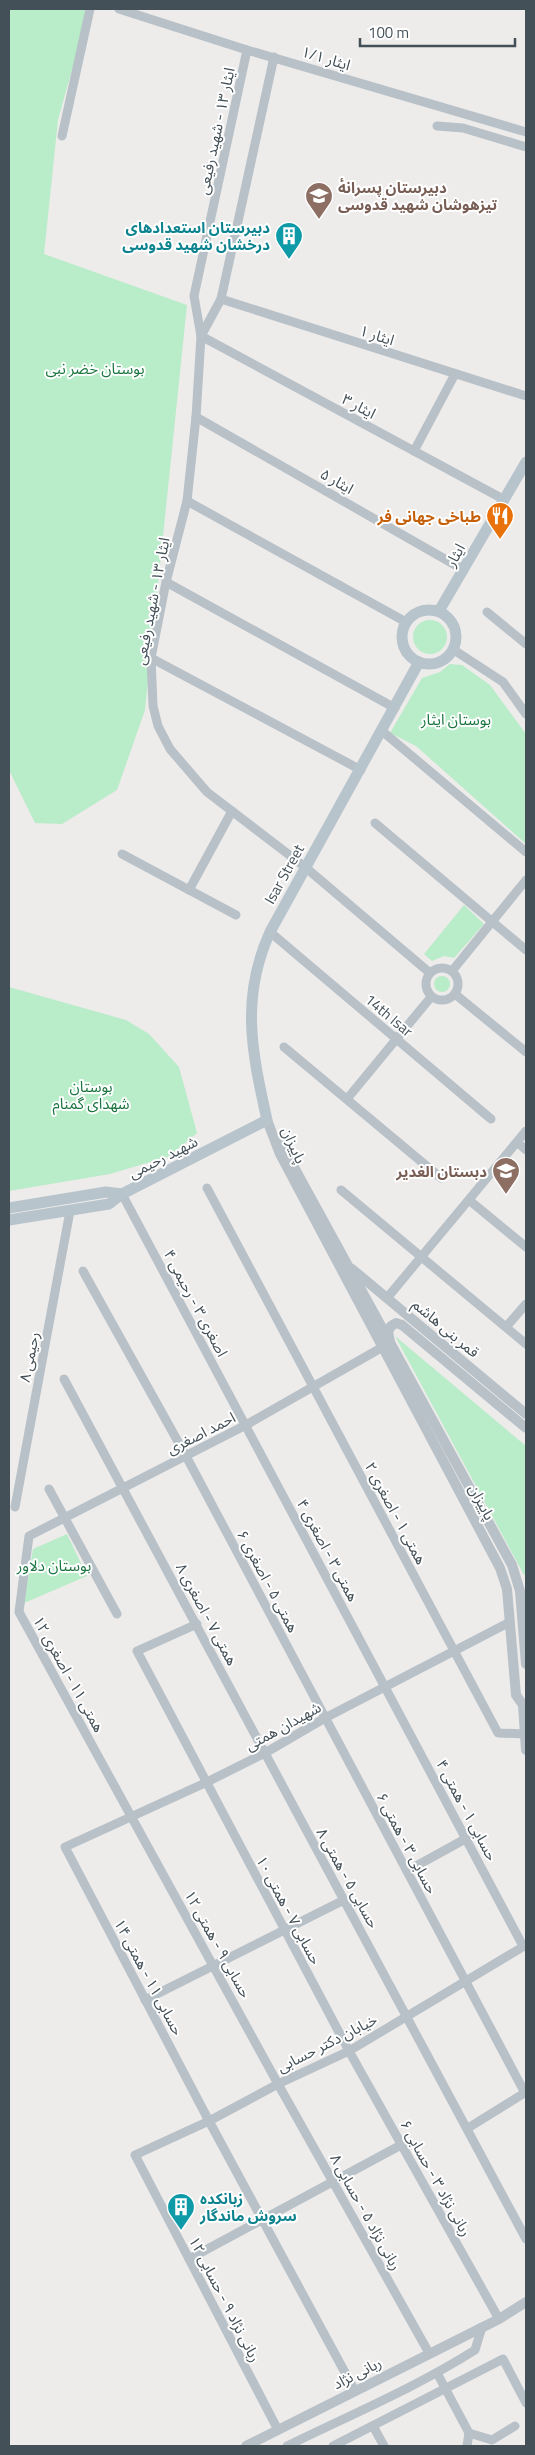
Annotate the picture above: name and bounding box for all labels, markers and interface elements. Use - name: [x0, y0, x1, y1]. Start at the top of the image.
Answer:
- scale bar: [360, 15, 515, 47]
- text: 100 m: [368, 21, 409, 44]
- street label: ایثار ۱/۱: [299, 40, 353, 76]
- street label: ایثار ۱۳ - شهید رفیعی: [191, 65, 241, 197]
- place label: دبیرستان پسرانهٔ تیزهوشان شهید قدوسی: [338, 176, 498, 216]
- school or university icon: دبیرستان پسرانهٔ تیزهوشان شهید قدوسی: [304, 181, 334, 220]
- place label: دبیرستان استعدادهای درخشان شهید قدوسی: [122, 216, 270, 256]
- building icon: دبیرستان استعدادهای درخشان شهید قدوسی: [274, 221, 304, 260]
- street label: ایثار ۱: [357, 319, 397, 351]
- park label: بوستان خضر نبی: [46, 357, 144, 380]
- street label: ایثار ۳: [338, 388, 380, 424]
- street label: ایثار ۵: [316, 462, 358, 500]
- restaurant icon: طباخی جهانی فر: [485, 501, 515, 540]
- place label: طباخی جهانی فر: [377, 505, 481, 528]
- street label: ایثار ۱۳ - شهید رفیعی: [128, 535, 176, 667]
- street label: ایثار: [439, 539, 471, 572]
- park label: بوستان ایثار: [420, 708, 491, 731]
- street label: Isar Street: [258, 839, 310, 908]
- street label: 14th Isar: [360, 988, 418, 1042]
- park label: بوستان شهدای گمنام: [52, 1075, 130, 1115]
- street label: پاییزان: [276, 1123, 312, 1167]
- street label: شهید رحیمی: [124, 1130, 202, 1184]
- school or university icon: دبستان الغدیر: [491, 1156, 521, 1195]
- place label: دبستان الغدیر: [395, 1160, 487, 1183]
- street label: اصغری ۳ - رحیمی ۴: [158, 1245, 234, 1361]
- street label: قمر بنی هاشم: [407, 1293, 485, 1363]
- street label: رحیمی ۸: [13, 1330, 45, 1384]
- street label: احمد اصغری: [163, 1406, 239, 1460]
- street label: همتی ۱ - اصغری ۲: [359, 1458, 433, 1568]
- street label: پاییزان: [463, 1480, 501, 1524]
- street label: همتی ۳ - اصغری ۴: [291, 1495, 365, 1605]
- street label: همتی ۵ - اصغری ۶: [231, 1526, 305, 1636]
- park label: بوستان دلاور: [16, 1554, 91, 1577]
- street label: همتی ۷ - اصغری ۸: [170, 1559, 244, 1669]
- street label: همتی ۱۱ - اصغری ۱۲: [27, 1611, 111, 1737]
- street label: شهیدان همتی: [241, 1695, 326, 1756]
- street label: حسابی ۱ - همتی ۴: [431, 1755, 503, 1865]
- street label: حسابی ۳ - همتی ۶: [371, 1788, 443, 1898]
- street label: حسابی ۵ - همتی ۸: [311, 1823, 385, 1933]
- street label: حسابی ۷ - همتی ۱۰: [251, 1851, 328, 1969]
- street label: حسابی ۹ - همتی ۱۲: [179, 1886, 257, 2002]
- street label: حسابی ۱۱ - همتی ۱۴: [109, 1915, 190, 2040]
- street label: خیابان دکتر حسابی: [273, 2008, 381, 2078]
- street label: ربانی نژاد ۳ - حسابی ۶: [394, 2116, 478, 2240]
- street label: ربانی نژاد ۵ - حسابی ۸: [324, 2150, 408, 2274]
- place label: زبانکده سروش ماندگار: [199, 2187, 297, 2227]
- building icon: زبانکده سروش ماندگار: [166, 2192, 196, 2231]
- street label: ربانی نژاد ۹ - حسابی ۱۲: [183, 2232, 267, 2366]
- street label: ربانی نژاد: [329, 2351, 385, 2395]

